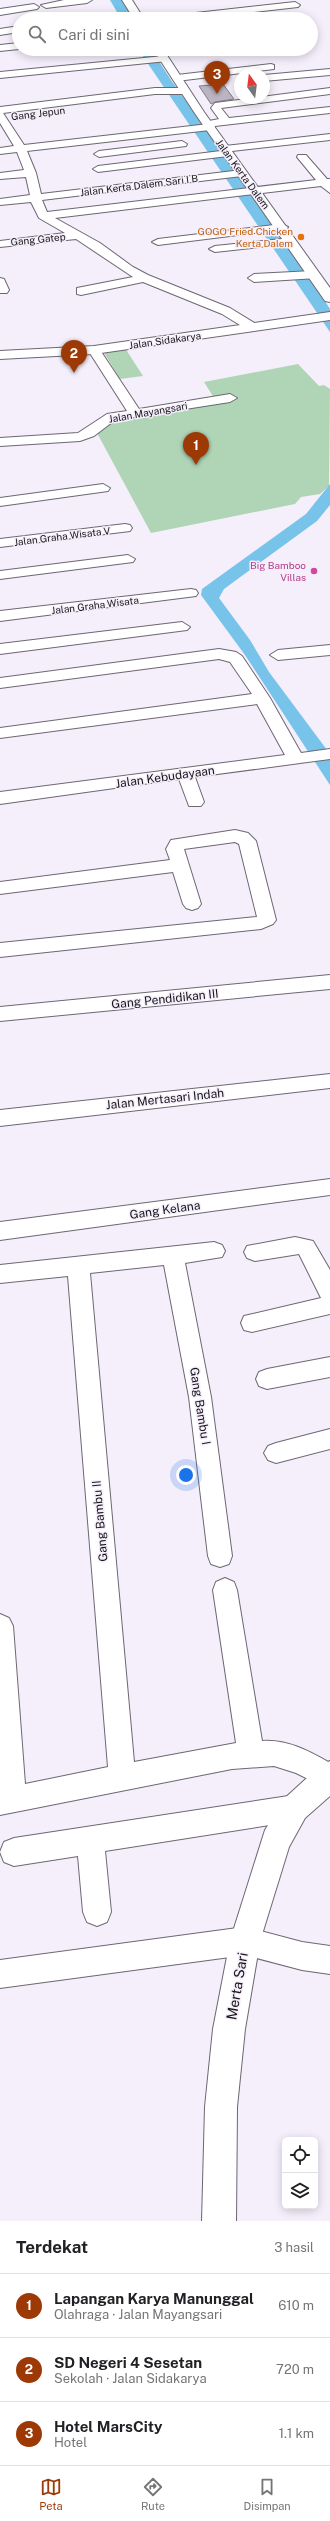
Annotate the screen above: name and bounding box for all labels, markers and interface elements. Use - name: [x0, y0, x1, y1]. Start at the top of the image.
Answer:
- search box: [12, 12, 318, 56]
- icon: search: [26, 23, 48, 45]
- text: Cari di sini: [58, 26, 130, 43]
- pin: 3: [204, 61, 230, 94]
- north arrow: [234, 68, 270, 104]
- street label: Gang Jepun: [10, 104, 66, 122]
- street label: Jalan Kerta Dalem: [214, 137, 272, 211]
- street label: Jalan Kerta Dalem Sari I B: [79, 172, 199, 198]
- place label: GOGO Fried Chicken Kerta Dalem: [198, 225, 293, 249]
- street label: Gang Gatep: [10, 230, 66, 248]
- marker: GOGO Fried Chicken Kerta Dalem: [296, 232, 306, 242]
- street label: Jalan Sidakarya: [128, 329, 202, 351]
- pin: 2: [61, 340, 87, 373]
- street label: Jalan Mayangsari: [108, 399, 188, 425]
- pin: 1: [183, 432, 209, 465]
- street label: Jalan Graha Wisata V: [13, 524, 111, 548]
- place label: Big Bamboo Villas: [250, 559, 306, 583]
- marker: Big Bamboo Villas: [309, 566, 319, 576]
- street label: Jalan Graha Wisata: [51, 594, 139, 616]
- street label: Jalan Kebudayaan: [114, 763, 216, 791]
- street label: Gang Pendidikan III: [111, 986, 219, 1012]
- street label: Jalan Mertasari Indah: [105, 1086, 225, 1112]
- street label: Gang Kelana: [129, 1198, 201, 1222]
- street label: Gang Bambu I: [187, 1366, 213, 1446]
- your location: [176, 1465, 196, 1485]
- street label: Gang Bambu II: [89, 1480, 111, 1562]
- street label: Merta Sari: [223, 1951, 251, 2021]
- map controls: [282, 2137, 318, 2209]
- button: locate: [282, 2137, 318, 2173]
- button: layers: [282, 2173, 318, 2209]
- text: Terdekat: [16, 2237, 88, 2257]
- text: 3 hasil: [274, 2240, 314, 2255]
- text: Lapangan Karya Manunggal: [54, 2290, 254, 2307]
- text: 1: [26, 2298, 32, 2313]
- text: 610 m: [278, 2298, 314, 2313]
- text: Olahraga · Jalan Mayangsari: [54, 2307, 222, 2322]
- text: SD Negeri 4 Sesetan: [54, 2354, 202, 2371]
- text: 2: [25, 2362, 33, 2377]
- text: 720 m: [276, 2362, 314, 2377]
- text: Sekolah · Jalan Sidakarya: [54, 2371, 207, 2386]
- text: Hotel MarsCity: [54, 2418, 162, 2435]
- text: 3: [25, 2426, 33, 2441]
- text: 1.1 km: [279, 2426, 314, 2441]
- text: Hotel: [54, 2435, 87, 2450]
- tab: Peta: [39, 2476, 62, 2512]
- tab: Rute: [141, 2476, 165, 2512]
- tab: Disimpan: [244, 2476, 291, 2512]

